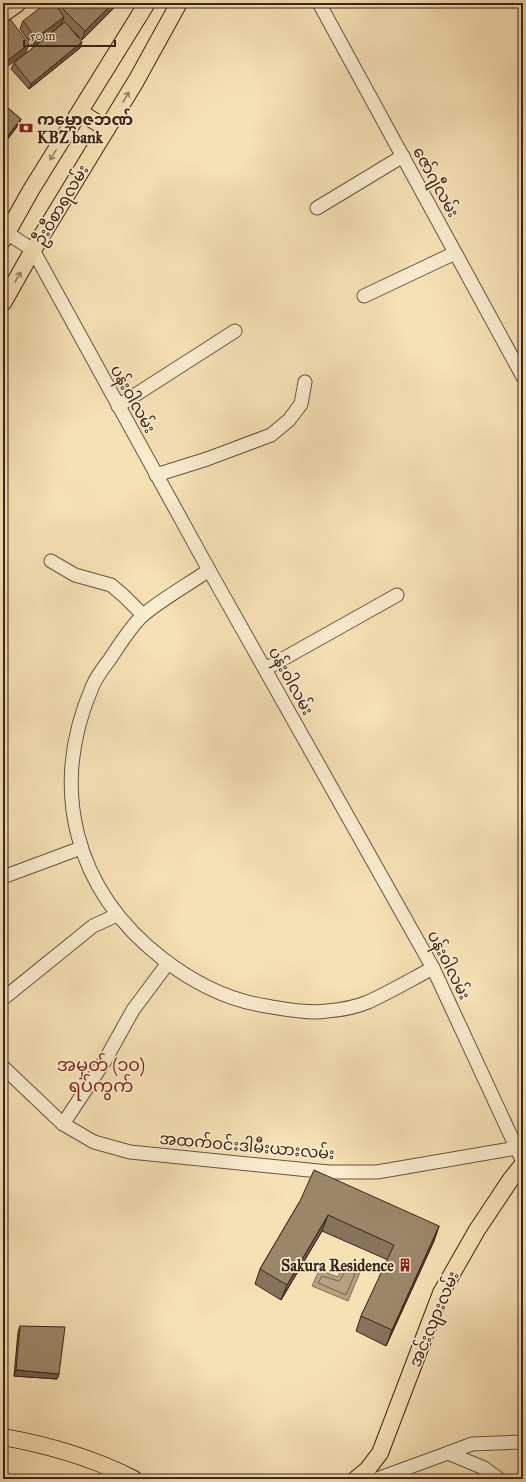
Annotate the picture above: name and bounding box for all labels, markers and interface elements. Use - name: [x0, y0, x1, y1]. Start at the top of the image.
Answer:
- scale bar: [24, 22, 115, 48]
- text: 50 m: [30, 29, 55, 43]
- one-way arrow: [123, 91, 131, 103]
- place label: ကမ္ဘောဇဘဏ် KBZ bank: [37, 108, 133, 147]
- bank icon: ကမ္ဘောဇဘဏ် KBZ bank: [18, 120, 34, 136]
- street label: ဇော်ဂျီလမ်း: [405, 143, 465, 222]
- one-way arrow: [49, 149, 57, 160]
- street label: ဦးဝီစာရလမ်း: [28, 160, 96, 251]
- one-way arrow: [15, 271, 22, 283]
- street label: ပန်းဝါလမ်း: [103, 361, 161, 438]
- street label: ပန်းဝါလမ်း: [261, 643, 319, 720]
- street label: ပန်းဝါလမ်း: [420, 926, 476, 1004]
- district label: အမှတ် (၁၀) ရပ်ကွက်: [57, 1052, 145, 1101]
- street label: အထက်ဝင်းဒါမီးယားလမ်း: [159, 1127, 336, 1163]
- place label: Sakura Residence: [281, 1256, 394, 1275]
- building icon: Sakura Residence: [397, 1257, 413, 1273]
- street label: အင်းလျားလမ်း: [403, 1267, 466, 1371]

